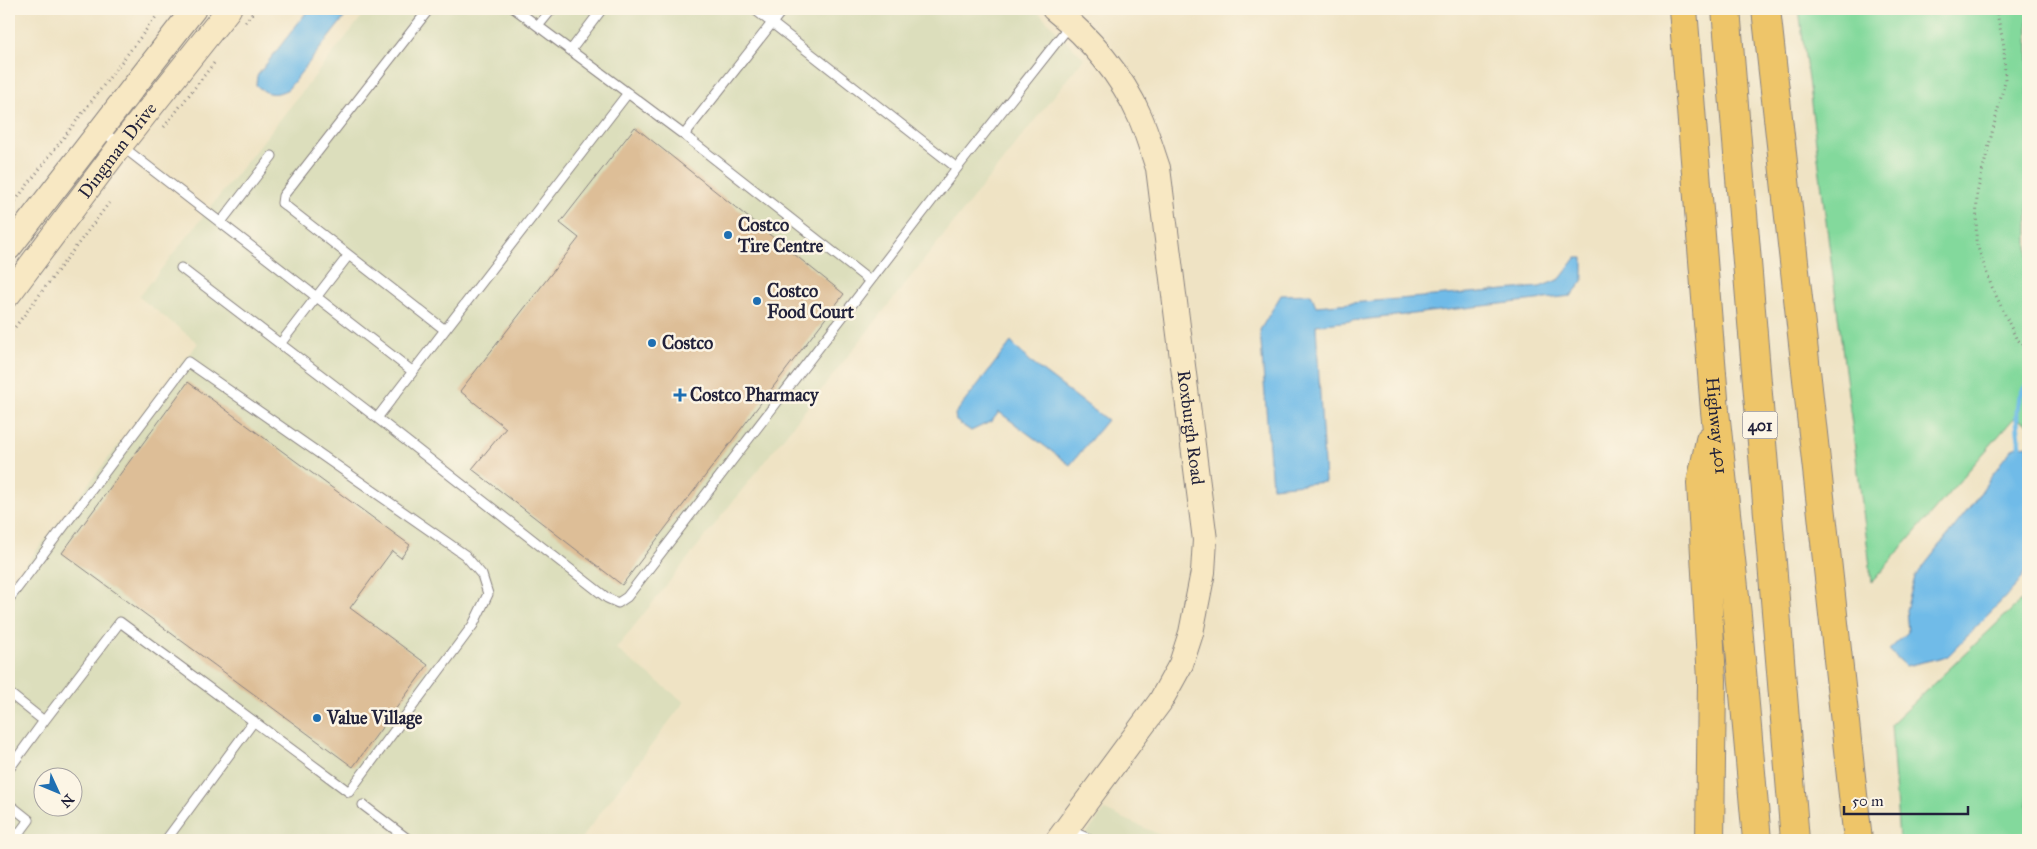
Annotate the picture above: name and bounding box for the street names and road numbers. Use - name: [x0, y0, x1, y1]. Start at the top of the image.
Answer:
- street label: Dingman Drive: [74, 98, 161, 203]
- street label: Roxburgh Road: [1173, 369, 1209, 486]
- street label: Highway 401: [1701, 376, 1733, 475]
- road number: 401: [1742, 412, 1778, 438]

